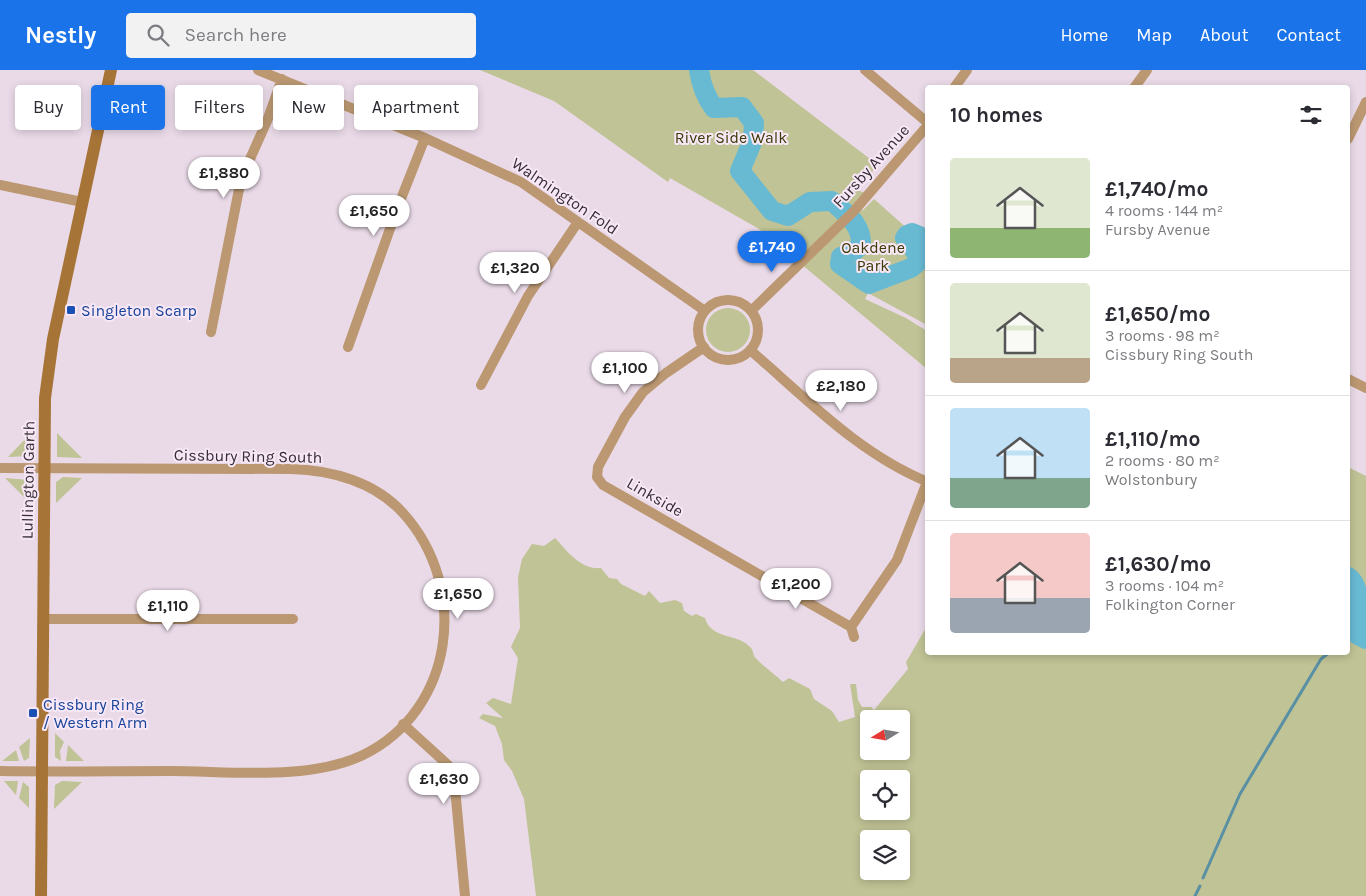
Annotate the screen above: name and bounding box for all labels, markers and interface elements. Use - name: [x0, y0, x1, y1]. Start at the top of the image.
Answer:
- search box: [126, 13, 476, 58]
- text: Nestly: [25, 21, 96, 49]
- icon: search: [144, 21, 172, 49]
- text: Search here: [184, 24, 287, 46]
- text: Home: [1060, 24, 1108, 46]
- text: Map: [1136, 24, 1172, 46]
- text: About: [1200, 24, 1249, 46]
- text: Contact: [1277, 24, 1341, 46]
- chip: Buy: [15, 85, 81, 130]
- chip: Rent: [91, 85, 165, 130]
- chip: Filters: [175, 85, 263, 130]
- chip: New: [273, 85, 344, 130]
- chip: Apartment: [354, 85, 478, 130]
- icon: filters: [1297, 101, 1325, 129]
- text: 10 homes: [950, 103, 1043, 127]
- street label: Fursby Avenue: [829, 121, 913, 211]
- park label: River Side Walk: [675, 128, 787, 147]
- street label: Walmington Fold: [508, 153, 622, 239]
- pin: £1,880: [183, 156, 265, 199]
- text: £1,880: [199, 163, 249, 182]
- text: £1,740/mo: [1105, 177, 1208, 201]
- icon: home: [990, 178, 1050, 238]
- pin: £1,650: [333, 194, 415, 237]
- text: £1,650: [350, 201, 398, 220]
- text: 4 rooms · 144 m²: [1105, 201, 1223, 220]
- text: Fursby Avenue: [1105, 220, 1210, 239]
- pin: £1,740: [731, 230, 813, 273]
- text: £1,740: [749, 237, 795, 256]
- park label: Oakdene Park: [841, 238, 905, 275]
- pin: £1,320: [474, 252, 556, 294]
- text: £1,320: [490, 258, 540, 277]
- place label: Singleton Scarp: [81, 301, 197, 320]
- text: £1,650/mo: [1105, 302, 1210, 326]
- icon: home: [990, 303, 1050, 363]
- marker: Singleton Scarp: [65, 304, 77, 316]
- text: 3 rooms · 98 m²: [1105, 326, 1220, 345]
- text: Cissbury Ring South: [1105, 345, 1253, 364]
- pin: £1,100: [584, 352, 666, 394]
- text: £1,100: [602, 358, 648, 377]
- pin: £2,180: [800, 370, 882, 412]
- text: £2,180: [816, 376, 866, 395]
- street label: Lullington Garth: [17, 421, 39, 539]
- text: £1,110/mo: [1105, 427, 1200, 451]
- icon: home: [990, 428, 1050, 488]
- street label: Cissbury Ring South: [174, 445, 322, 467]
- text: 2 rooms · 80 m²: [1105, 451, 1220, 470]
- text: Wolstonbury: [1105, 470, 1197, 489]
- street label: Linkside: [623, 473, 687, 521]
- text: £1,630/mo: [1105, 552, 1211, 576]
- icon: home: [990, 553, 1050, 613]
- pin: £1,200: [755, 568, 837, 610]
- text: £1,200: [771, 574, 821, 593]
- text: 3 rooms · 104 m²: [1105, 576, 1224, 595]
- pin: £1,650: [417, 578, 499, 620]
- text: £1,650: [434, 584, 482, 603]
- pin: £1,110: [127, 590, 209, 632]
- text: Folkington Corner: [1105, 595, 1235, 614]
- text: £1,110: [148, 596, 188, 615]
- place label: Cissbury Ring / Western Arm: [43, 695, 148, 732]
- marker: Cissbury Ring / Western Arm: [27, 707, 39, 719]
- north arrow: [860, 710, 910, 760]
- map controls: [860, 710, 910, 880]
- pin: £1,630: [403, 762, 485, 805]
- text: £1,630: [419, 769, 469, 788]
- button: locate: [860, 770, 910, 820]
- button: layers: [860, 830, 910, 880]

